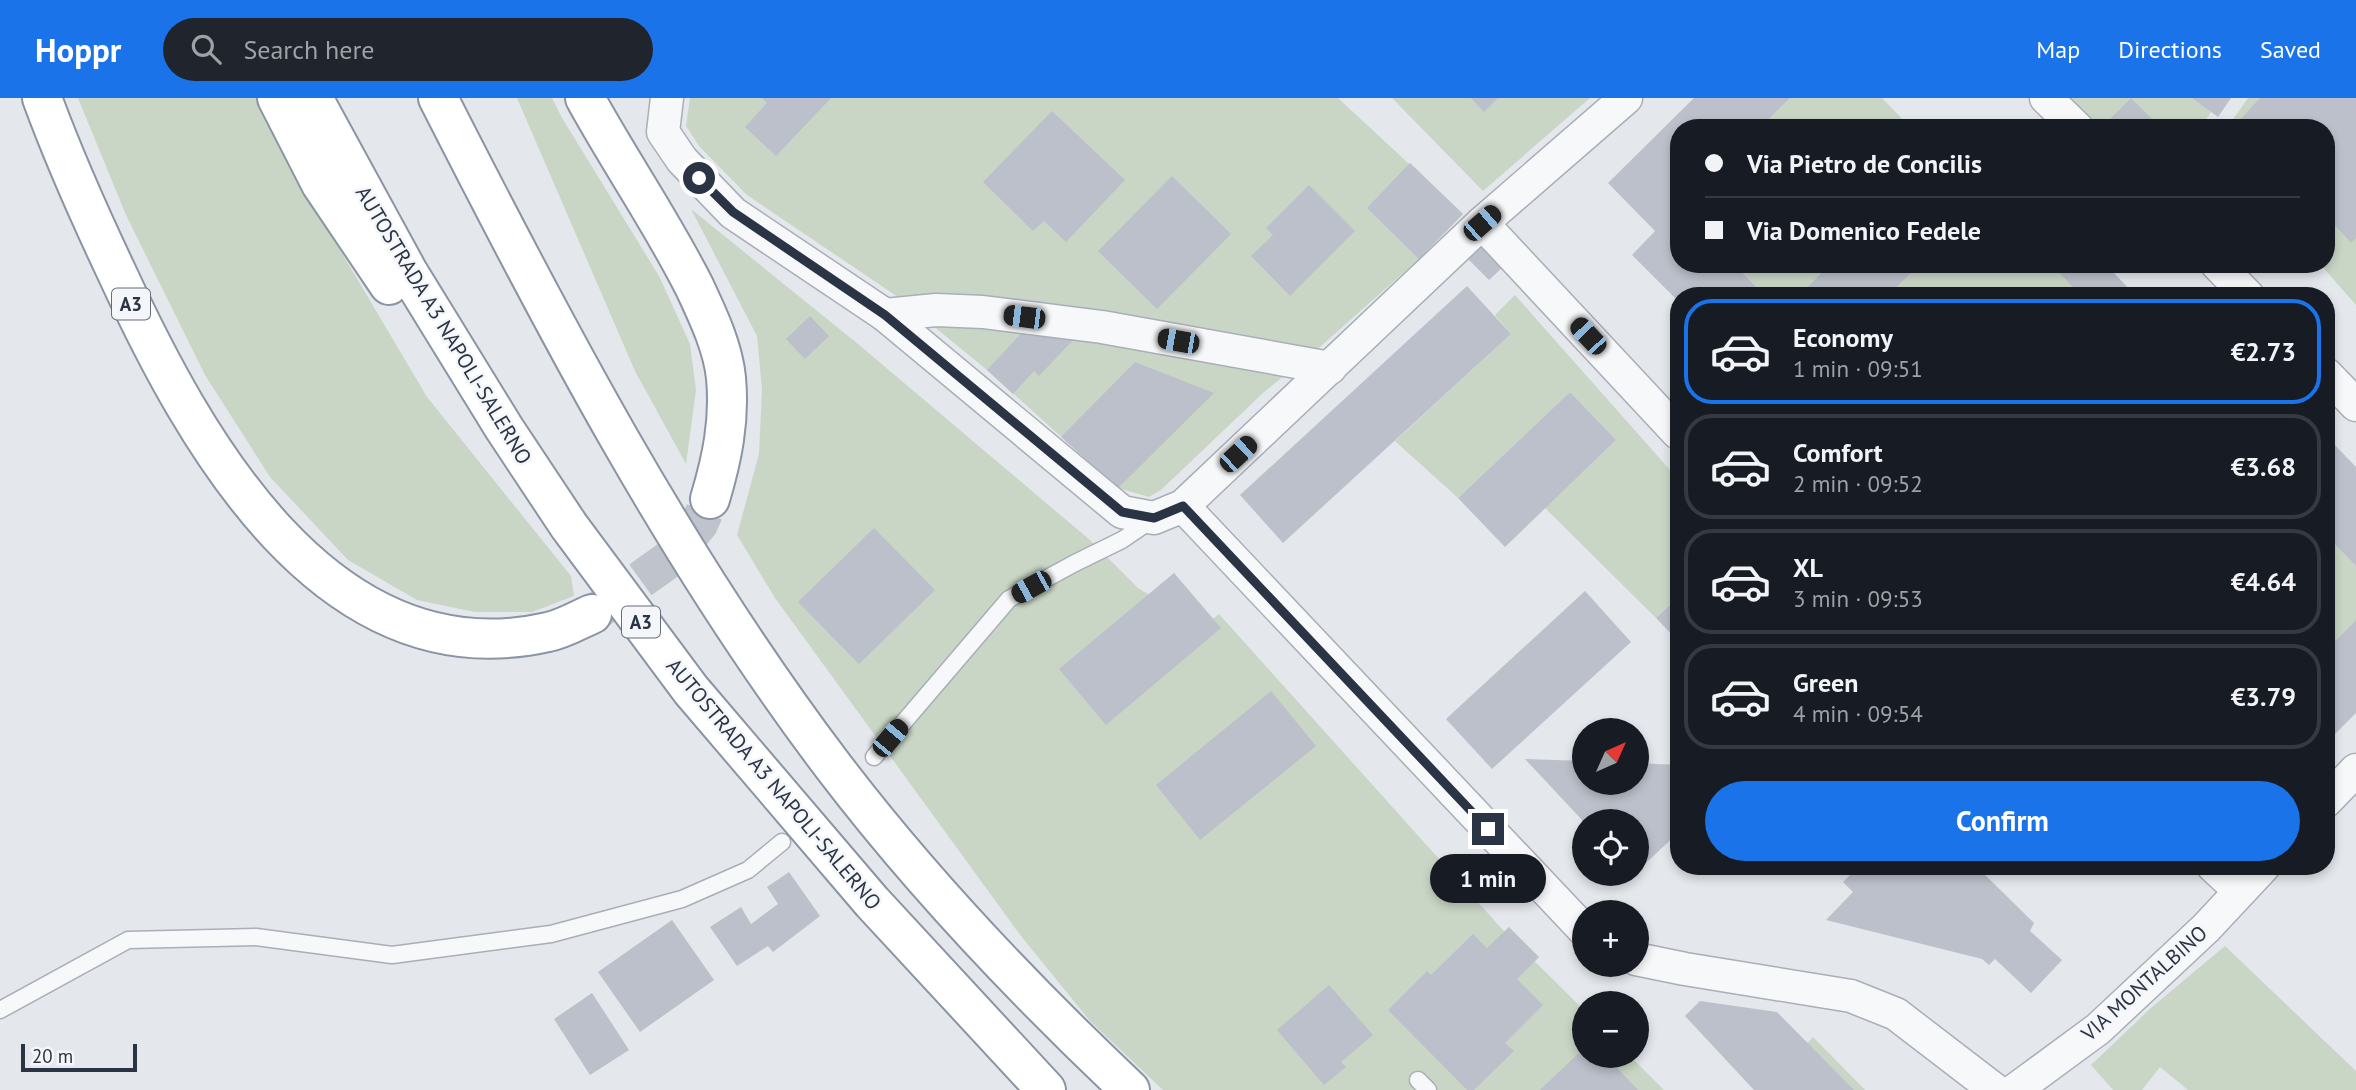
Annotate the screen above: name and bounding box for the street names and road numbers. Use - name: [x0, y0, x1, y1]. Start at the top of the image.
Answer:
- street label: AUTOSTRADA A3 NAPOLI-SALERNO: [350, 181, 538, 469]
- road number: A3: [112, 288, 150, 320]
- road number: A3: [622, 607, 660, 638]
- street label: AUTOSTRADA A3 NAPOLI-SALERNO: [661, 653, 887, 915]
- street label: VIA MONTALBINO: [2075, 919, 2213, 1047]

